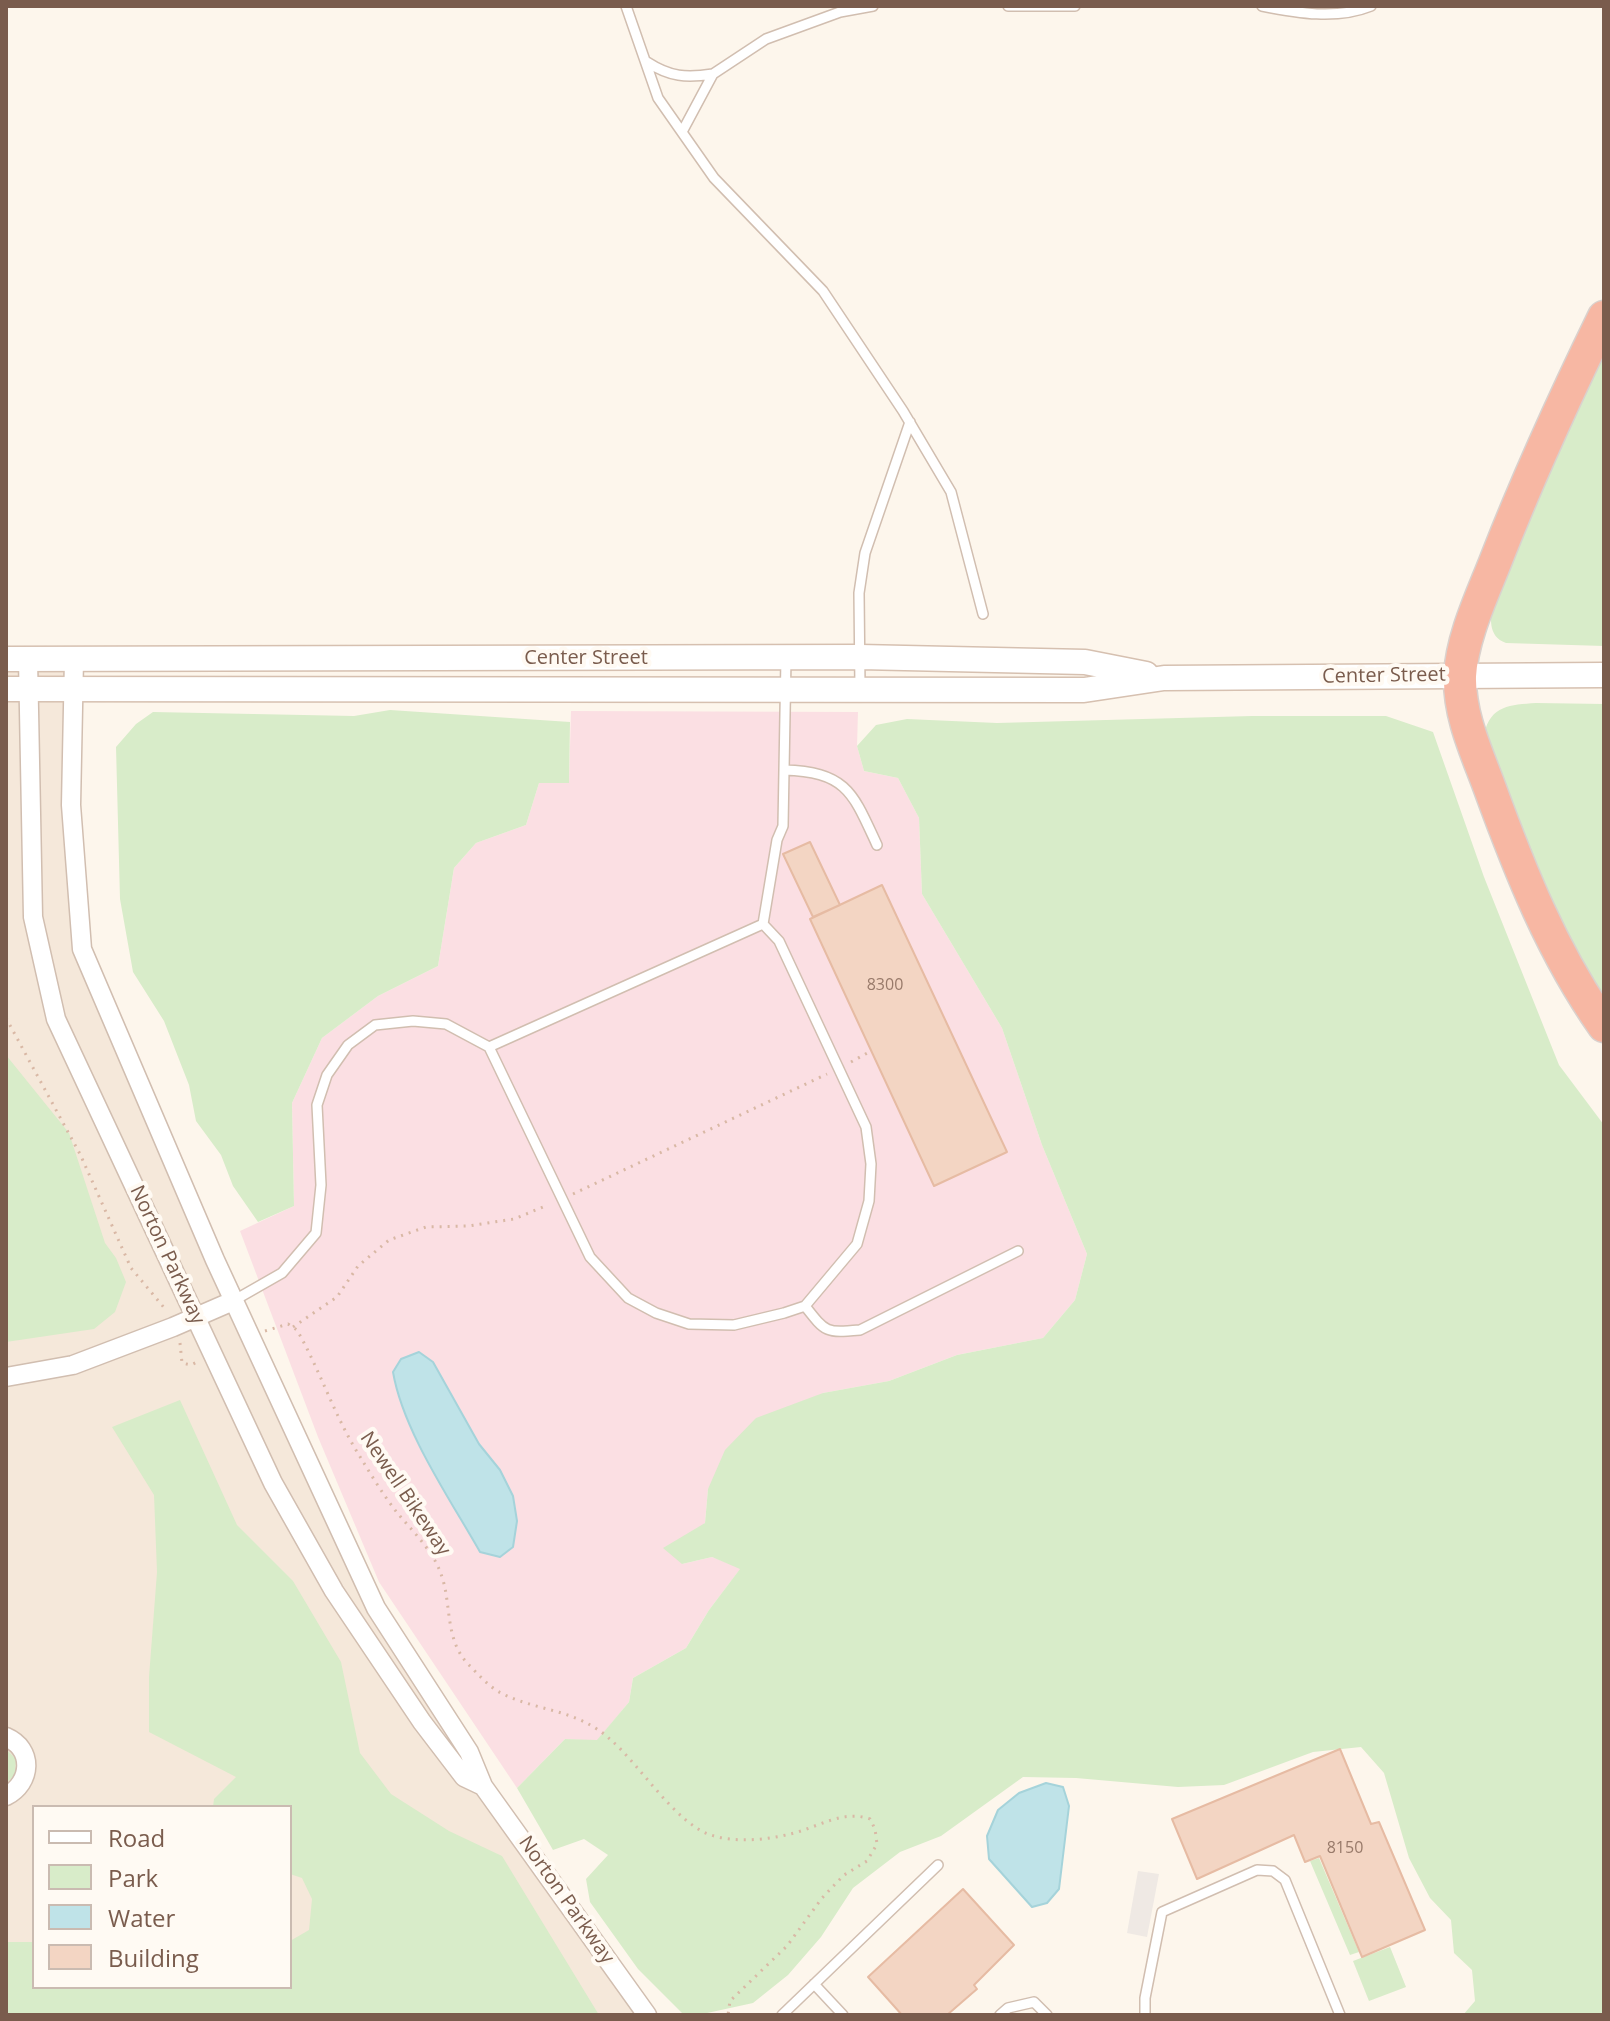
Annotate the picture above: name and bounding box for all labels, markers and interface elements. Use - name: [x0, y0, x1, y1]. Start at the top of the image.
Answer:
- street label: Center Street: [524, 646, 648, 670]
- street label: Center Street: [1322, 663, 1446, 689]
- house number: 8300: [867, 975, 903, 995]
- street label: Norton Parkway: [124, 1182, 210, 1328]
- street label: Newell Bikeway: [355, 1427, 455, 1561]
- legend: [32, 1805, 292, 1989]
- text: Road: [108, 1821, 165, 1854]
- street label: Norton Parkway: [513, 1832, 619, 1968]
- house number: 8150: [1327, 1838, 1363, 1858]
- text: Park: [108, 1861, 158, 1894]
- text: Water: [108, 1901, 175, 1934]
- text: Building: [108, 1941, 199, 1974]

